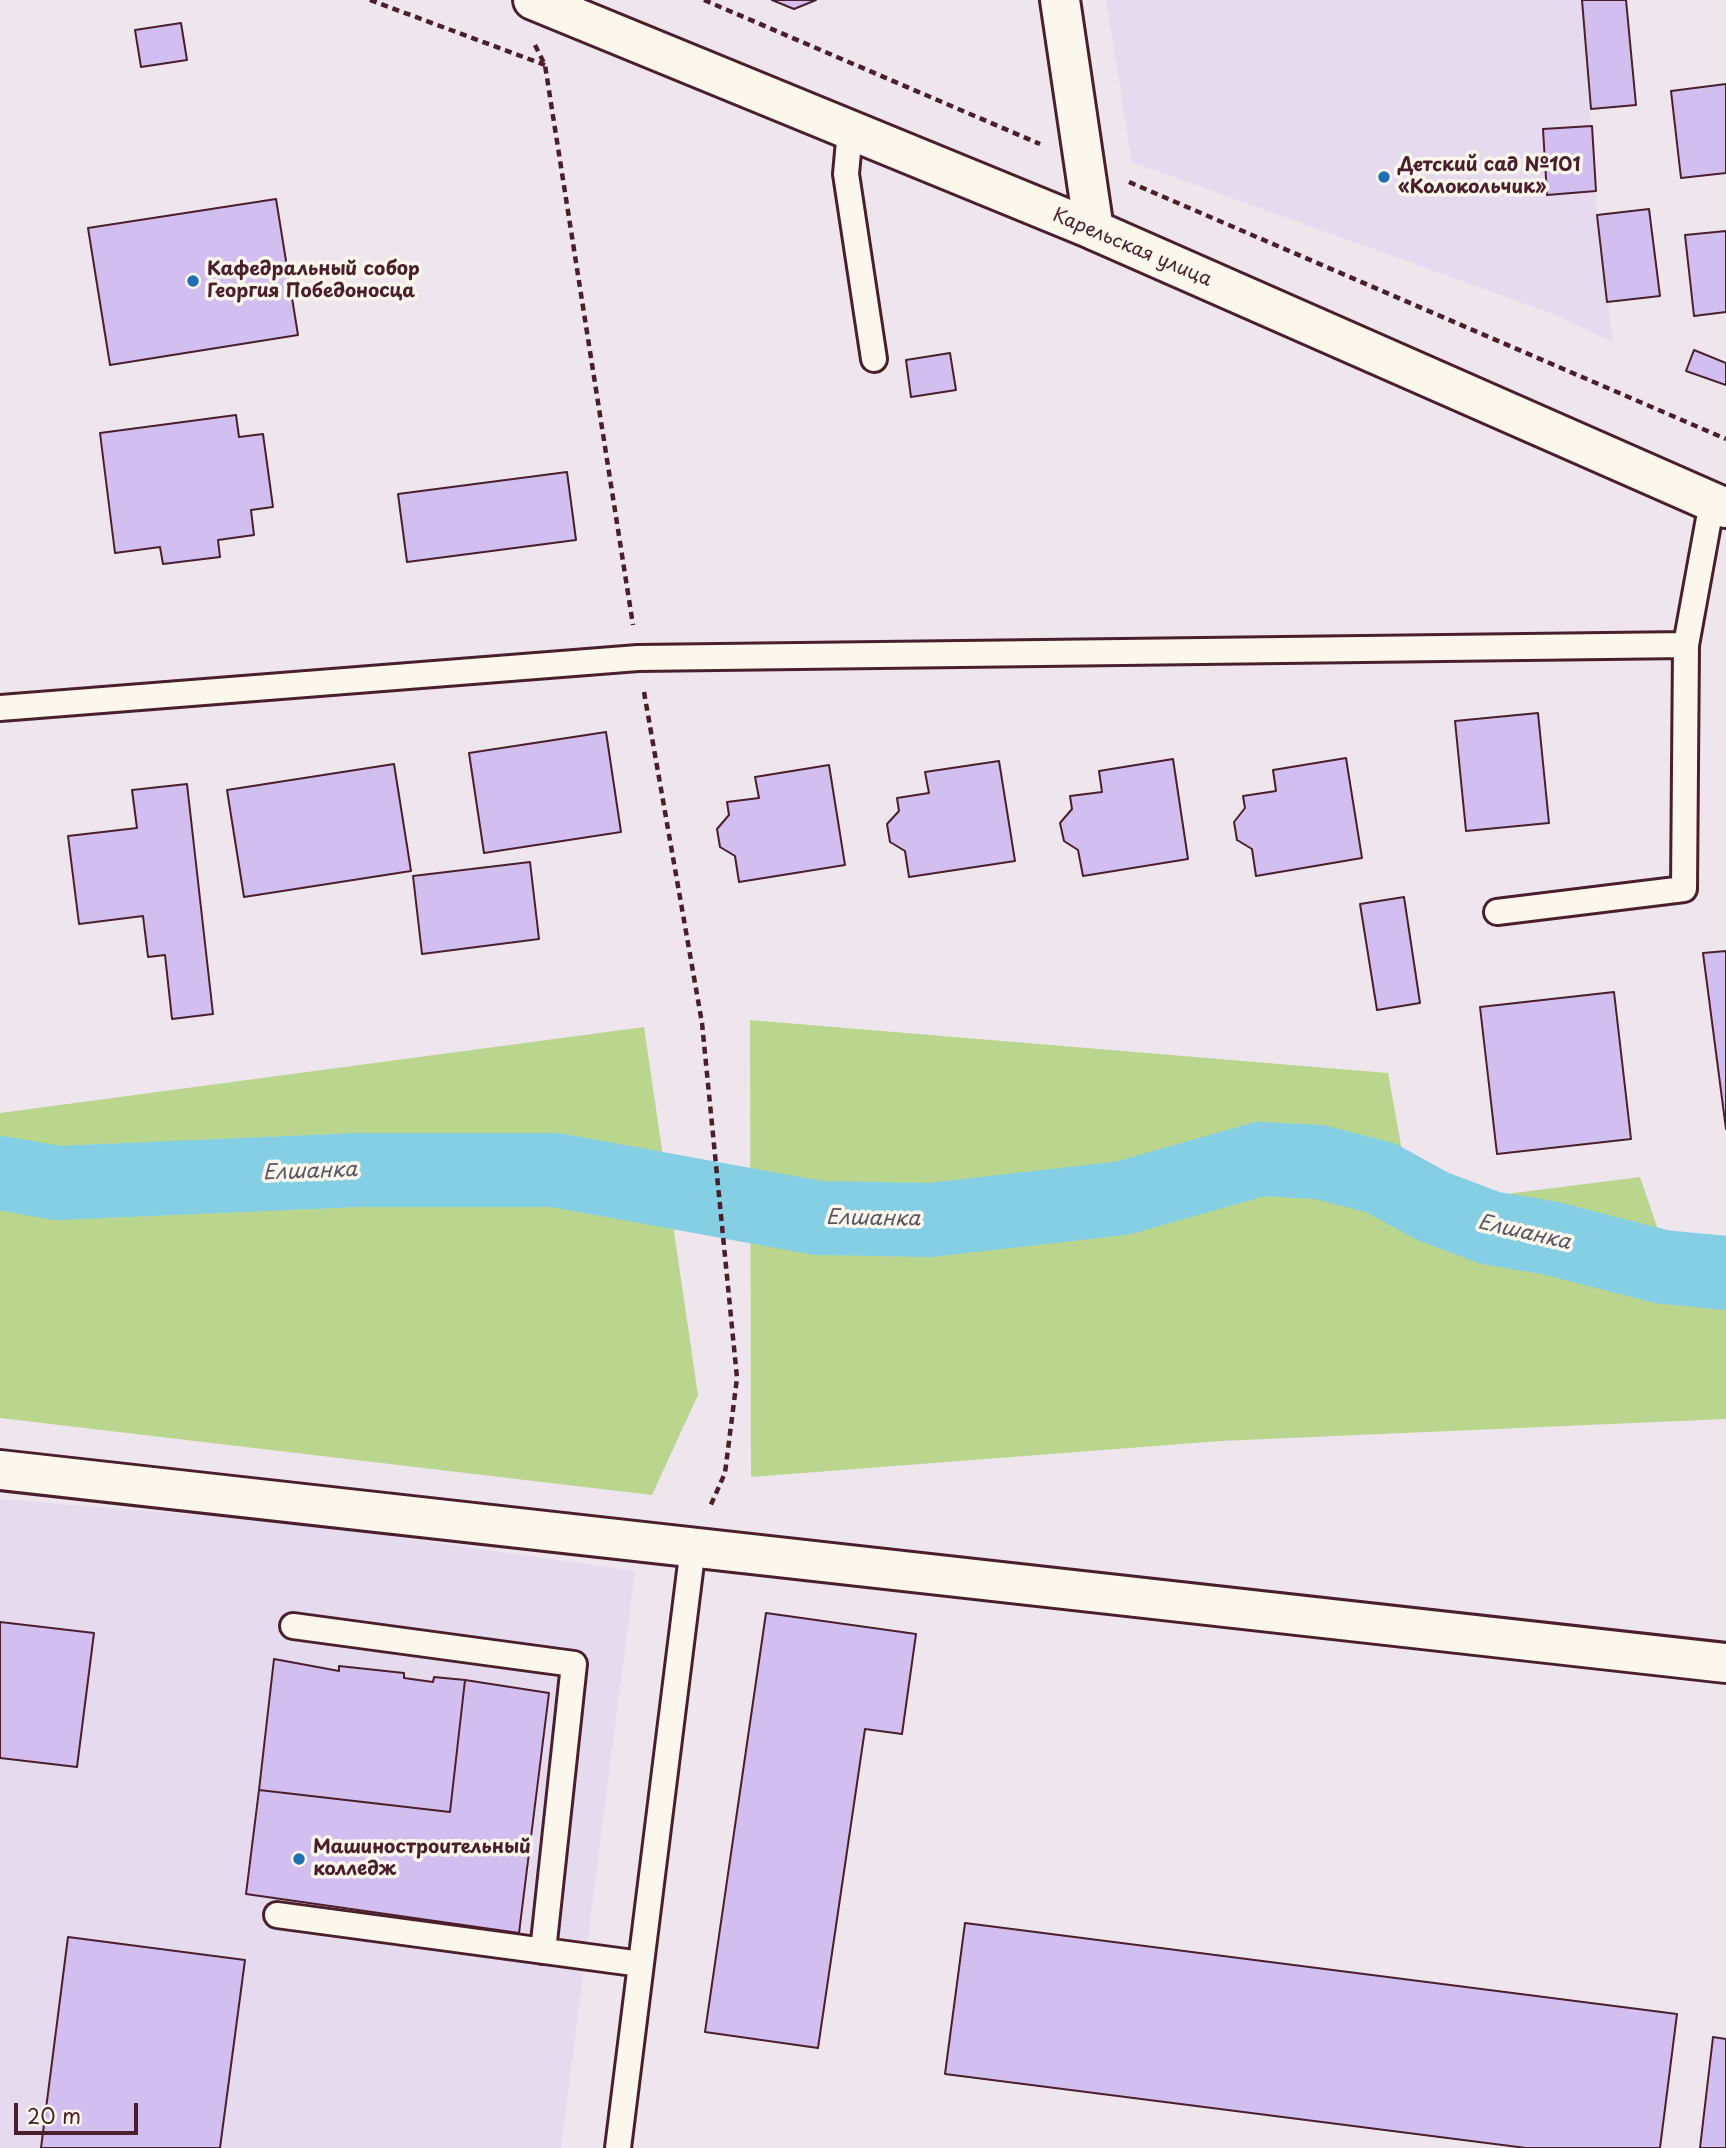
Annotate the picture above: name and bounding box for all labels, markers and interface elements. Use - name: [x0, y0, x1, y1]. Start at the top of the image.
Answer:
- place label: Детский сад №101 «Колокольчик»: [1398, 155, 1580, 199]
- marker: Детский сад №101 «Колокольчик»: [1376, 169, 1392, 185]
- street label: Карельская улица: [1049, 204, 1215, 292]
- place label: Кафедральный собор Георгия Победоносца: [207, 259, 420, 303]
- marker: Кафедральный собор Георгия Победоносца: [185, 273, 201, 289]
- water label: Елшанка: [262, 1158, 358, 1186]
- water label: Елшанка: [826, 1206, 920, 1232]
- water label: Елшанка: [1475, 1210, 1573, 1256]
- place label: Машиностроительный колледж: [313, 1837, 531, 1881]
- marker: Машиностроительный колледж: [291, 1851, 307, 1867]
- scale bar: [18, 2088, 142, 2132]
- text: 20 m: [27, 2099, 81, 2131]

